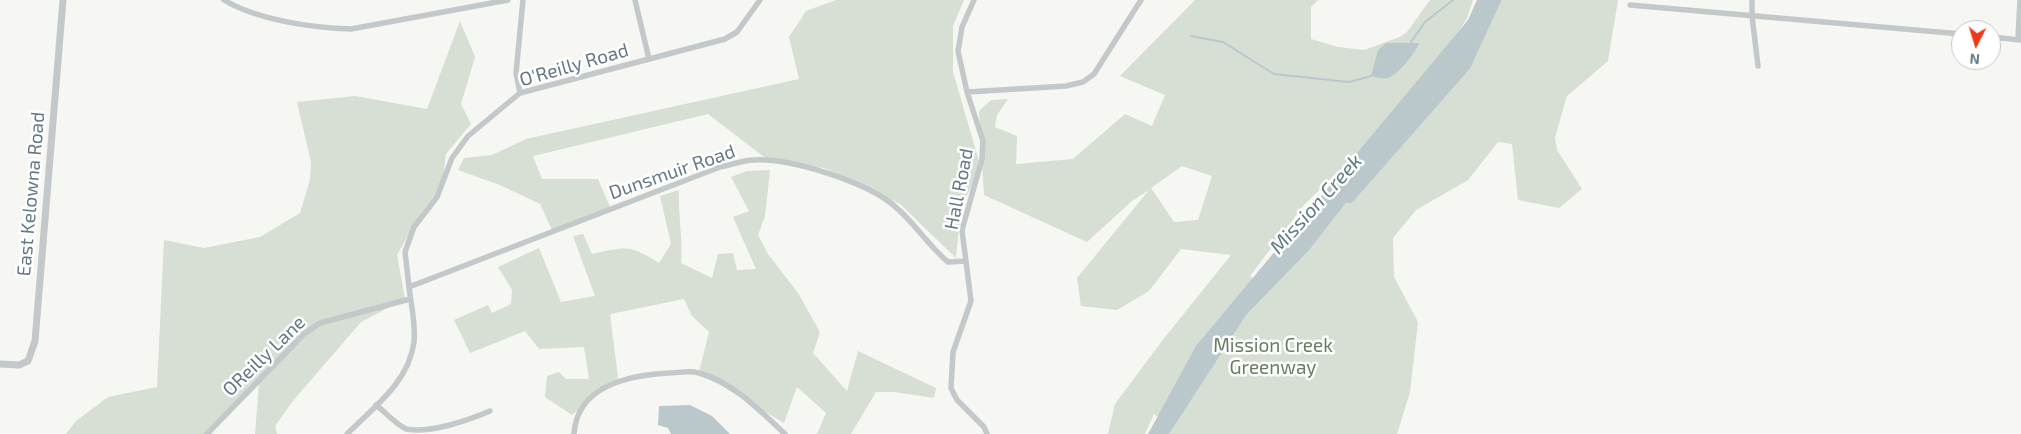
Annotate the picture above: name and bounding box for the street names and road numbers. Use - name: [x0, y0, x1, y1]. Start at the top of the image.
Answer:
- street label: O'Reilly Road: [517, 39, 631, 91]
- street label: East Kelowna Road: [12, 111, 50, 277]
- street label: Dunsmuir Road: [606, 140, 738, 204]
- street label: Hall Road: [940, 146, 978, 232]
- street label: OReilly Lane: [218, 311, 310, 401]

